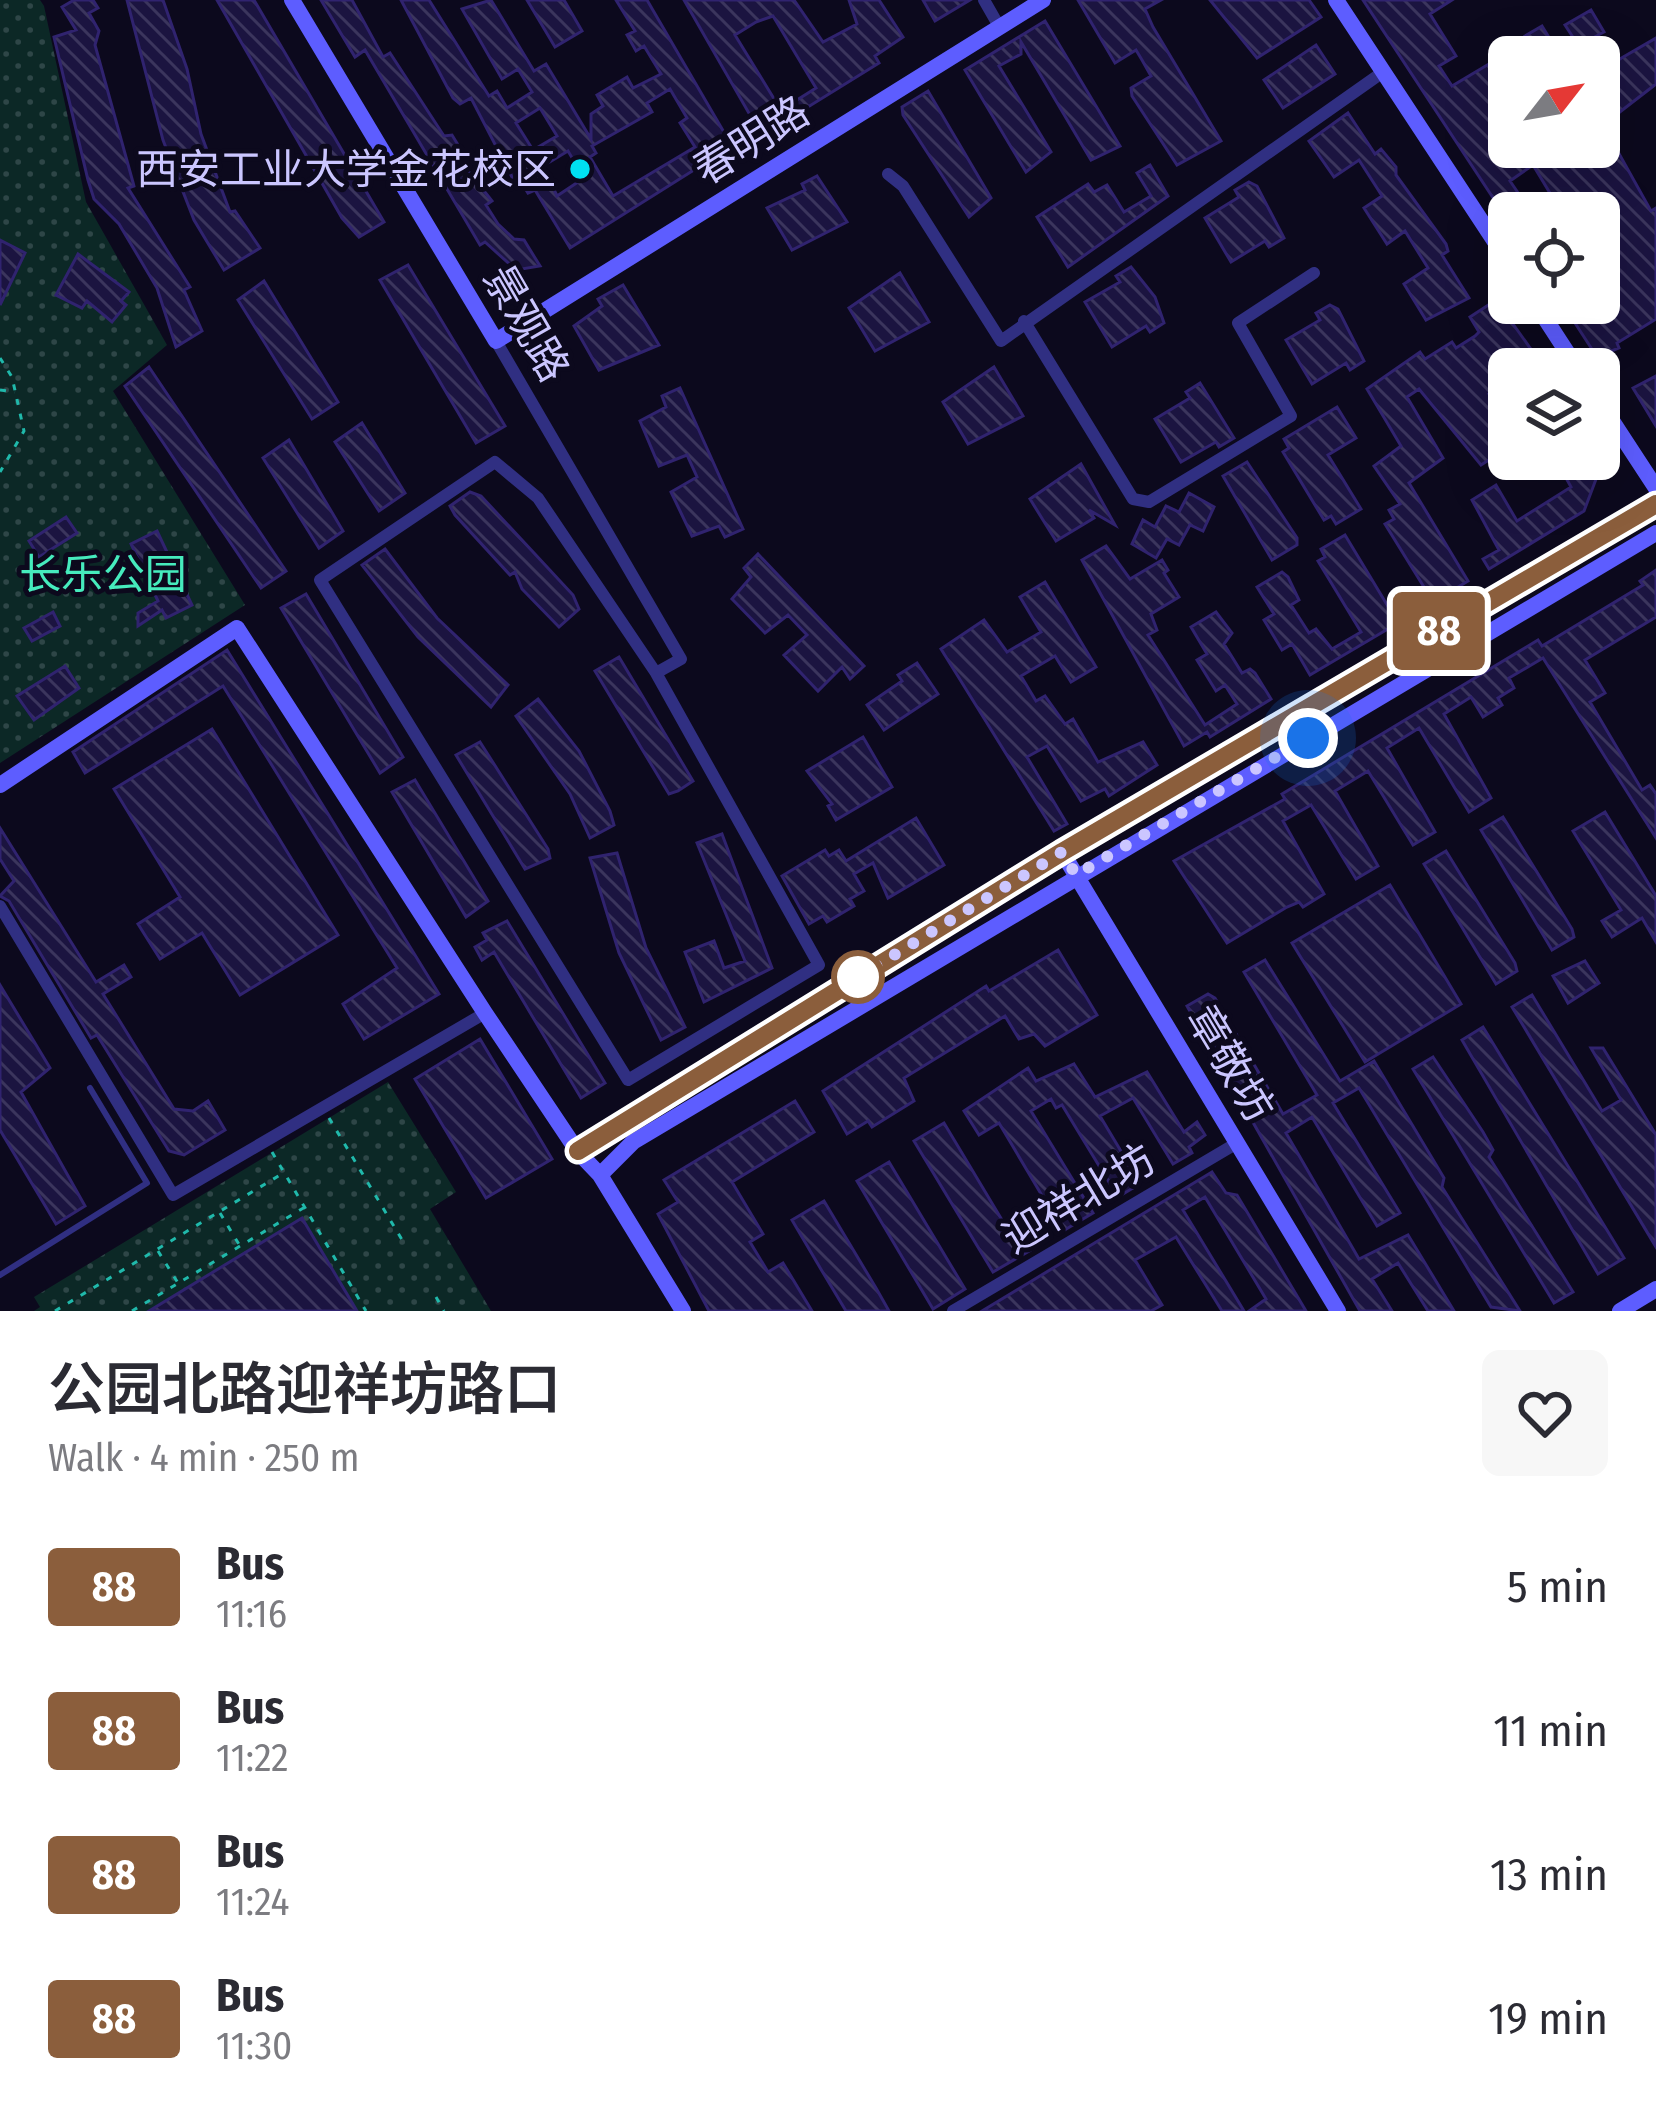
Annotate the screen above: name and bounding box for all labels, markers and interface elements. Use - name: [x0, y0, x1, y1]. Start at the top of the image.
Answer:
- north arrow: [1488, 36, 1620, 168]
- map controls: [1488, 36, 1620, 480]
- street label: 春明路: [685, 86, 818, 195]
- place label: 西安工业大学金花校区: [136, 145, 556, 195]
- marker: 西安工业大学金花校区: [567, 156, 593, 182]
- button: locate: [1488, 192, 1620, 324]
- street label: 景观路: [473, 256, 579, 391]
- button: layers: [1488, 348, 1620, 480]
- park label: 长乐公园: [19, 550, 187, 600]
- line badge: 88: [1385, 592, 1493, 670]
- text: 88: [1417, 606, 1461, 656]
- your location: [1278, 708, 1338, 768]
- unlabelled marker: [833, 952, 883, 1002]
- street label: 章敬坊: [1176, 997, 1284, 1130]
- street label: 迎祥北坊: [994, 1134, 1163, 1264]
- button: heart: [1482, 1350, 1608, 1476]
- text: 公园北路迎祥坊路口: [48, 1356, 561, 1424]
- text: Walk · 4 min · 250 m: [48, 1435, 359, 1481]
- text: Bus: [216, 1537, 284, 1591]
- text: 5 min: [1507, 1560, 1608, 1614]
- text: 88: [92, 1562, 136, 1612]
- text: 11:16: [216, 1591, 287, 1637]
- text: Bus: [216, 1681, 284, 1735]
- text: 11 min: [1493, 1704, 1608, 1758]
- text: 88: [92, 1706, 136, 1756]
- text: 11:22: [216, 1735, 289, 1781]
- text: Bus: [216, 1825, 284, 1879]
- text: 13 min: [1490, 1848, 1608, 1902]
- text: 88: [92, 1850, 136, 1900]
- text: 11:24: [216, 1879, 289, 1925]
- text: Bus: [216, 1969, 284, 2023]
- text: 19 min: [1488, 1992, 1608, 2046]
- text: 88: [92, 1994, 136, 2044]
- text: 11:30: [216, 2023, 292, 2069]

